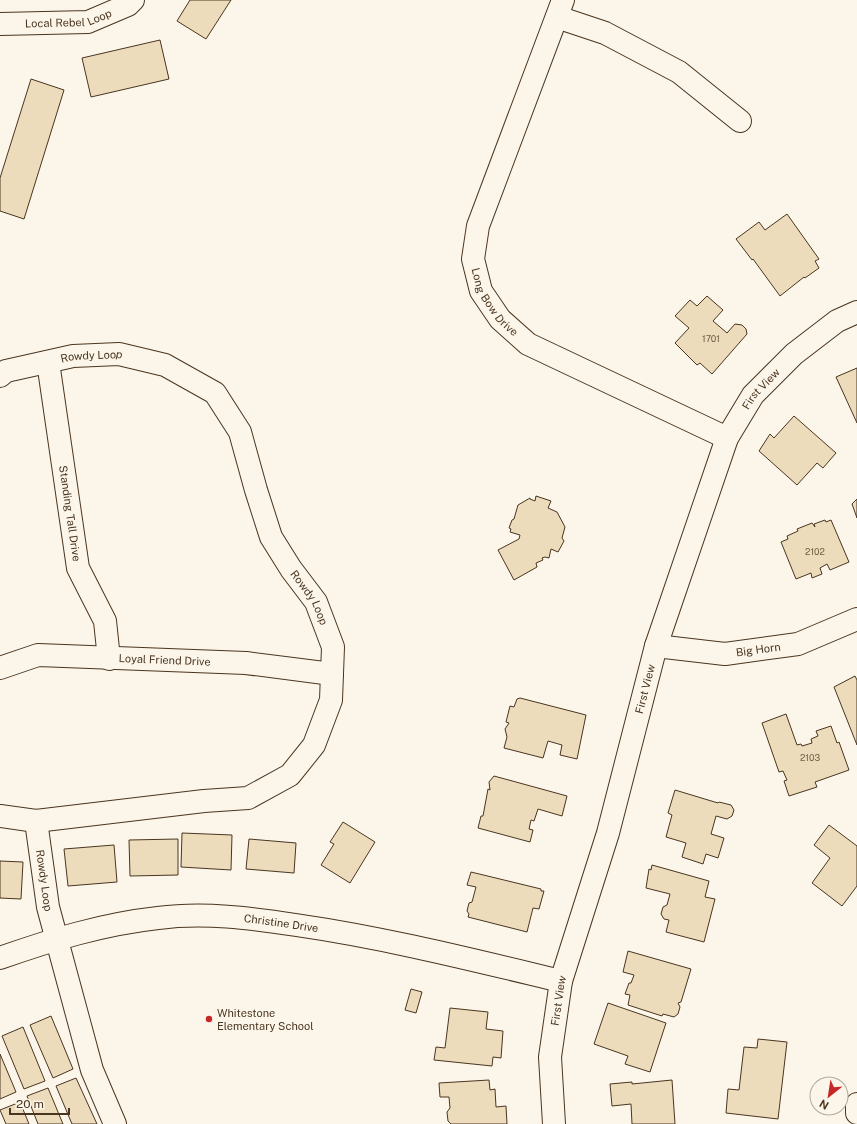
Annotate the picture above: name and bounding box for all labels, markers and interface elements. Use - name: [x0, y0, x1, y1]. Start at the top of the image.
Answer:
- street label: Local Rebel Loop: [25, 7, 114, 29]
- street label: Long Bow Drive: [469, 267, 520, 338]
- house number: 1701: [702, 333, 720, 344]
- street label: Rowdy Loop: [59, 347, 124, 365]
- street label: First View: [740, 366, 782, 411]
- street label: Standing Tall Drive: [57, 465, 83, 562]
- house number: 2102: [805, 546, 825, 557]
- street label: Rowdy Loop: [288, 568, 330, 627]
- street label: Big Horn: [735, 640, 781, 658]
- street label: Loyal Friend Drive: [119, 652, 211, 668]
- street label: First View: [633, 662, 657, 715]
- house number: 2103: [800, 752, 820, 763]
- street label: Rowdy Loop: [34, 849, 55, 913]
- street label: Christine Drive: [243, 912, 319, 934]
- street label: First View: [549, 974, 568, 1027]
- place label: Whitestone Elementary School: [217, 1007, 314, 1032]
- marker: Whitestone Elementary School: [204, 1014, 214, 1024]
- north arrow: [809, 1076, 849, 1116]
- scale bar: [10, 1090, 69, 1116]
- text: 20 m: [16, 1097, 44, 1111]
- text: N: [817, 1097, 831, 1112]

